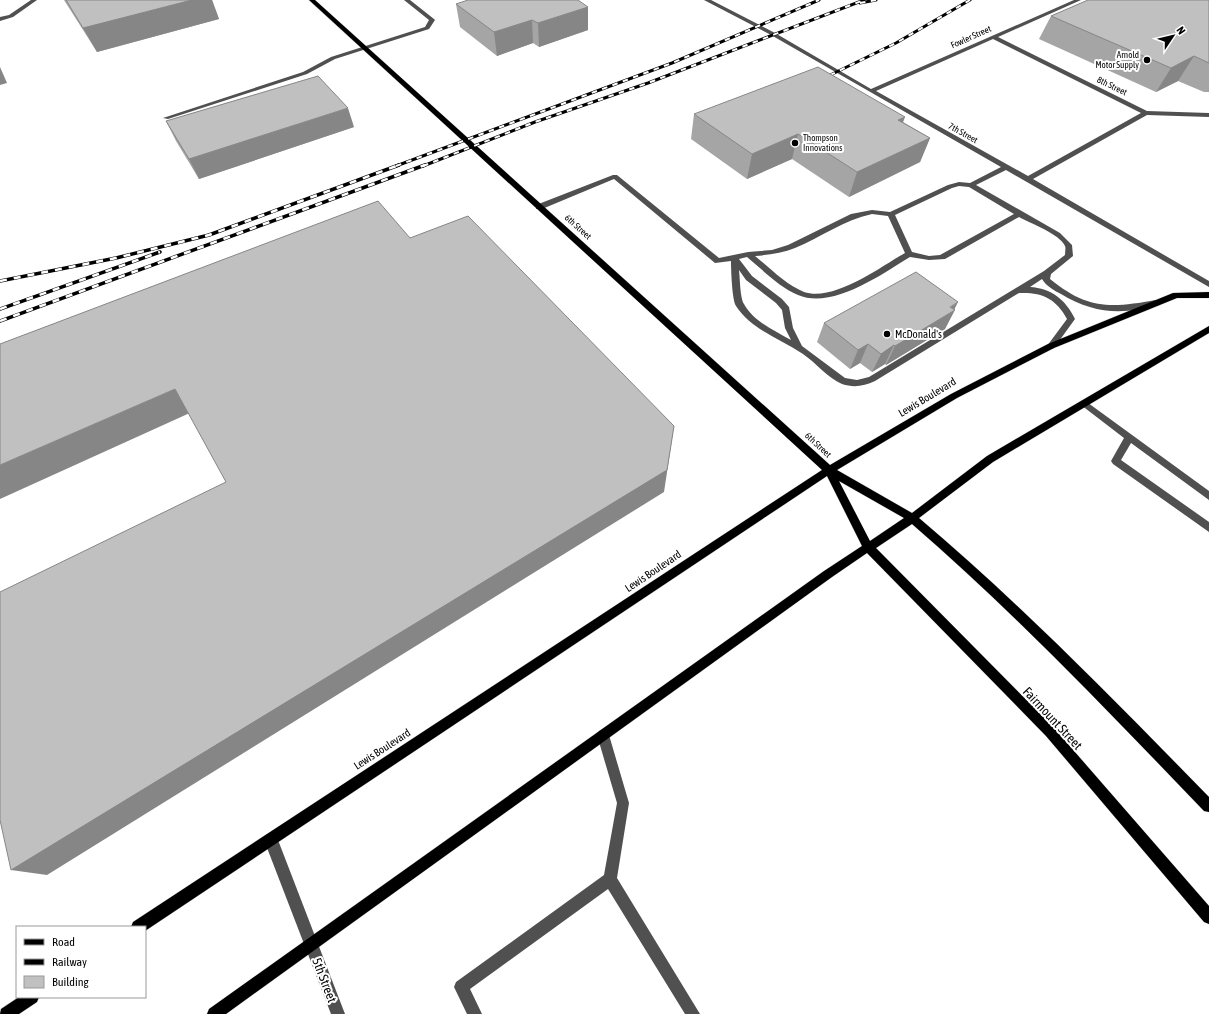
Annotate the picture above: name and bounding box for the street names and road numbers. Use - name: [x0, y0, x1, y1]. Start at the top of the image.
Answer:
- street label: Fowler Street: [949, 24, 993, 50]
- street label: 8th Street: [1095, 74, 1129, 98]
- street label: 7th Street: [947, 121, 980, 145]
- street label: 6th Street: [563, 213, 594, 242]
- street label: Lewis Boulevard: [896, 375, 958, 419]
- street label: 6th Street: [803, 430, 833, 460]
- street label: Lewis Boulevard: [623, 548, 683, 594]
- street label: Fairmount Street: [1020, 684, 1086, 753]
- street label: Lewis Boulevard: [351, 726, 413, 772]
- street label: 5th Street: [309, 956, 340, 1005]

